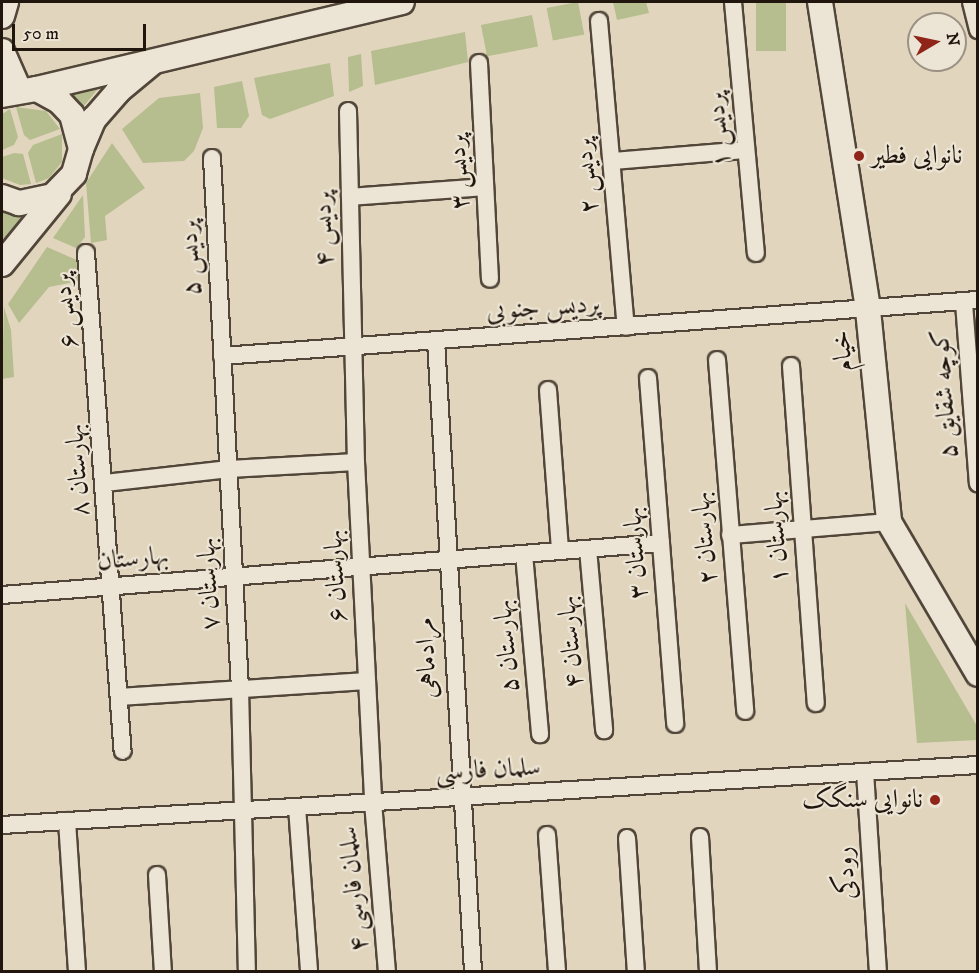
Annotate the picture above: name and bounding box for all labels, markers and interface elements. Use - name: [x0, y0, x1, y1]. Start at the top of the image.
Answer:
- scale bar: [15, 12, 148, 50]
- north arrow: [907, 12, 967, 72]
- text: 50 m: [23, 23, 59, 45]
- text: N: [942, 31, 964, 48]
- street label: پردیس ۱: [700, 91, 738, 169]
- street label: پردیس ۳: [441, 133, 477, 211]
- street label: پردیس ۲: [568, 137, 606, 215]
- place label: نانوایی فطیر: [871, 140, 962, 172]
- marker: نانوایی فطیر: [852, 149, 866, 163]
- street label: پردیس ۴: [308, 191, 340, 267]
- street label: پردیس ۵: [173, 219, 209, 297]
- street label: پردیس ۶: [47, 272, 85, 350]
- street label: پردیس جنوبی: [485, 288, 601, 328]
- street label: کوچه شقایق ۵: [925, 328, 965, 460]
- street label: خیام: [825, 329, 861, 373]
- street label: بهارستان ۸: [59, 423, 97, 517]
- street label: بهارستان ۲: [685, 490, 725, 586]
- street label: بهارستان ۱: [758, 490, 796, 584]
- street label: بهارستان ۳: [617, 506, 655, 600]
- street label: بهارستان ۶: [318, 529, 354, 623]
- street label: بهارستان ۷: [191, 537, 227, 631]
- street label: بهارستان: [96, 540, 170, 578]
- street label: بهارستان ۴: [551, 594, 591, 690]
- street label: بهارستان ۵: [487, 598, 527, 694]
- street label: مرادماهی: [409, 617, 445, 699]
- street label: سلمان فارسی: [435, 752, 541, 788]
- place label: نانوایی سنگک: [802, 784, 923, 816]
- marker: نانوایی سنگک: [928, 793, 942, 807]
- street label: سلمان فارسی ۴: [333, 825, 375, 953]
- street label: رودکی: [829, 846, 863, 900]

